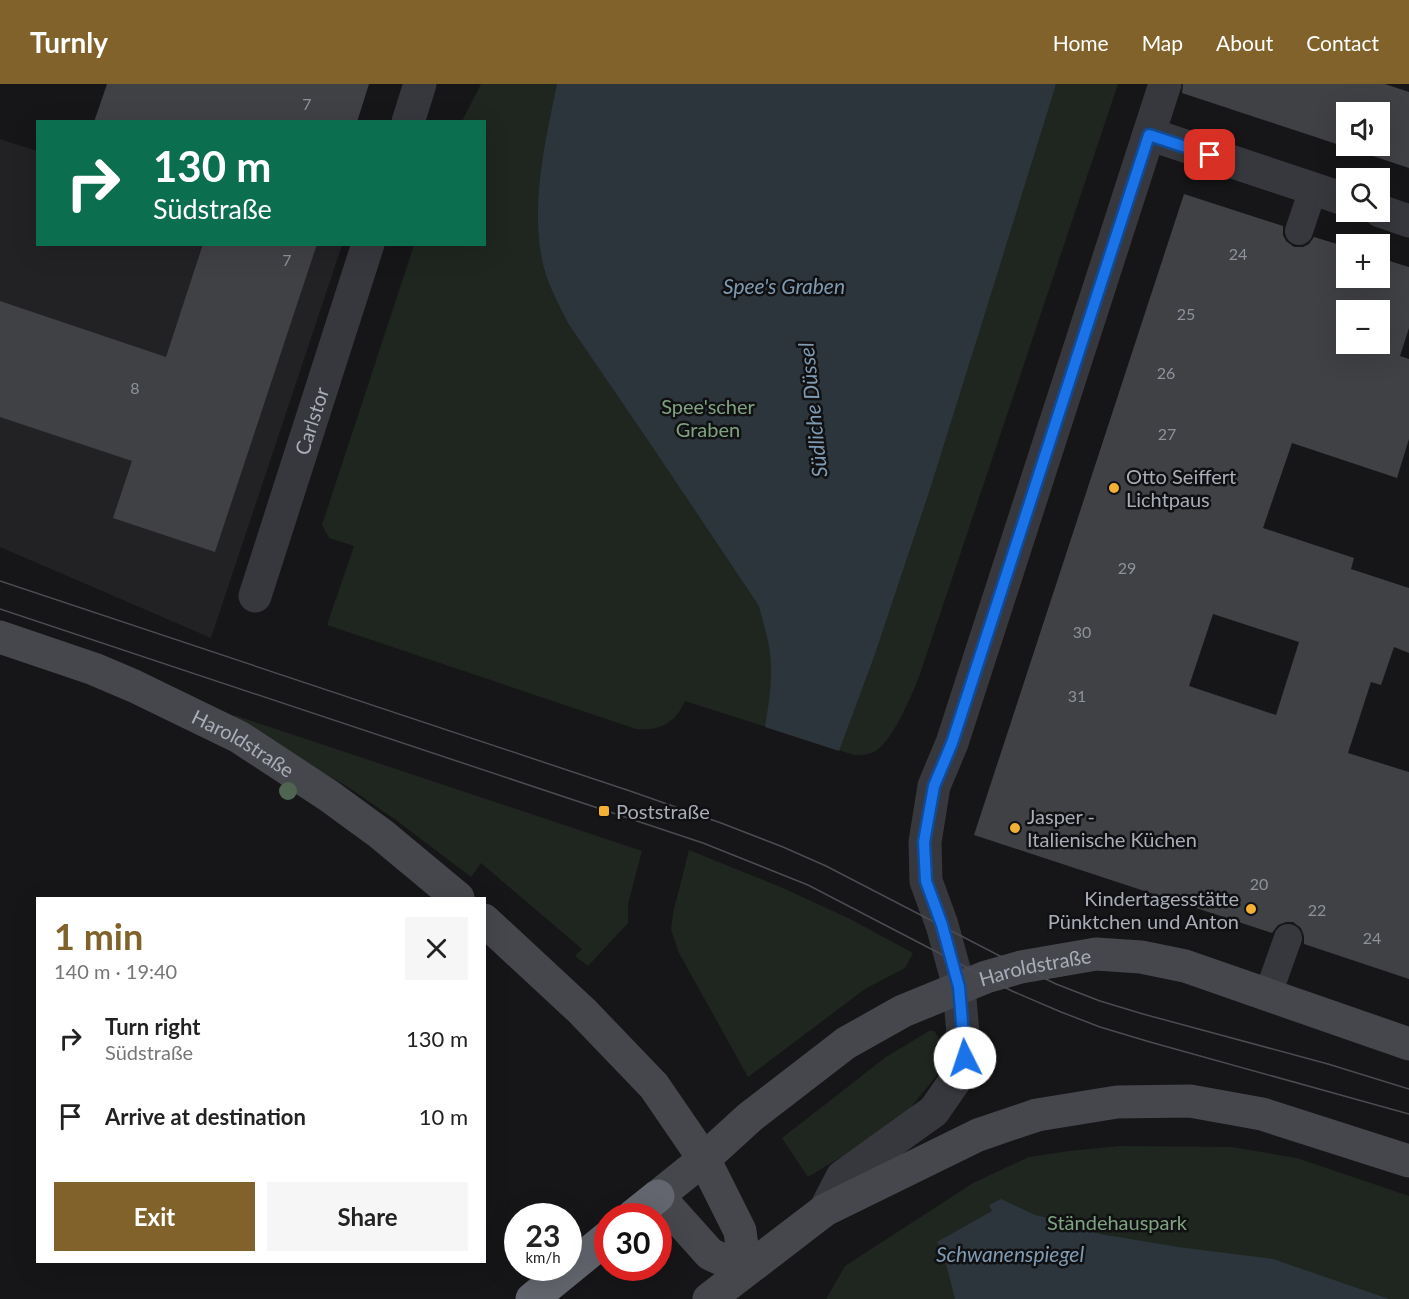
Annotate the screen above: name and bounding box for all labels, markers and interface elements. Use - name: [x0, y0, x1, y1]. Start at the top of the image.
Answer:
- text: Turnly: [30, 25, 108, 59]
- text: Home: [1053, 30, 1109, 55]
- text: Map: [1142, 30, 1183, 55]
- text: About: [1216, 30, 1273, 55]
- text: Contact: [1306, 30, 1379, 55]
- house number: 7: [302, 94, 312, 113]
- map controls: [1336, 102, 1390, 354]
- button: sound: [1336, 102, 1390, 156]
- pin: [1184, 129, 1235, 180]
- icon: arrive: [1193, 138, 1226, 171]
- text: 130 m: [153, 141, 271, 191]
- icon: right: [54, 144, 132, 222]
- button: search: [1336, 168, 1390, 222]
- text: Südstraße: [153, 192, 272, 225]
- button: +: [1336, 234, 1390, 288]
- house number: 24: [1229, 244, 1247, 263]
- house number: 7: [282, 250, 292, 269]
- water label: Spee's Graben: [723, 273, 845, 298]
- button: −: [1336, 300, 1390, 354]
- house number: 25: [1177, 304, 1195, 323]
- water label: Südliche Düssel: [792, 341, 832, 479]
- house number: 26: [1157, 363, 1175, 382]
- house number: 8: [130, 378, 140, 397]
- street label: Carlstor: [289, 383, 334, 458]
- park label: Spee'scher Graben: [661, 394, 756, 441]
- house number: 27: [1158, 424, 1176, 443]
- place label: Otto Seiffert Lichtpaus: [1126, 464, 1236, 511]
- marker: Otto Seiffert Lichtpaus: [1107, 481, 1121, 495]
- house number: 29: [1118, 558, 1136, 577]
- house number: 30: [1073, 622, 1091, 641]
- house number: 31: [1068, 686, 1086, 705]
- street label: Haroldstraße: [188, 704, 299, 782]
- place label: Poststraße: [616, 799, 710, 823]
- marker: Poststraße: [597, 804, 611, 818]
- place label: Jasper - Italienische Küchen: [1027, 804, 1197, 851]
- marker: Jasper - Italienische Küchen: [1008, 821, 1022, 835]
- house number: 20: [1250, 874, 1268, 893]
- place label: Kindertagesstätte Pünktchen und Anton: [1048, 886, 1239, 933]
- house number: 22: [1308, 900, 1326, 919]
- marker: Kindertagesstätte Pünktchen und Anton: [1244, 902, 1258, 916]
- text: 1 min: [54, 914, 143, 958]
- button: close: [405, 917, 468, 980]
- house number: 24: [1363, 928, 1381, 947]
- street label: Haroldstraße: [976, 943, 1093, 990]
- text: 140 m · 19:40: [54, 959, 177, 983]
- text: Turn right: [105, 1013, 200, 1040]
- icon: right: [54, 1022, 87, 1055]
- text: 130 m: [406, 1025, 468, 1052]
- position arrow: [933, 1026, 997, 1090]
- text: Südstraße: [105, 1040, 193, 1064]
- icon: arrive: [54, 1100, 87, 1133]
- text: Arrive at destination: [105, 1103, 306, 1130]
- text: 10 m: [419, 1103, 468, 1130]
- button: Exit: [54, 1182, 255, 1251]
- button: Share: [267, 1182, 468, 1251]
- speed limit sign: 30: [594, 1203, 672, 1281]
- park label: Ständehauspark: [1047, 1210, 1188, 1234]
- text: 23: [526, 1217, 560, 1253]
- water label: Schwanenspiegel: [936, 1241, 1084, 1266]
- text: km/h: [525, 1248, 561, 1266]

